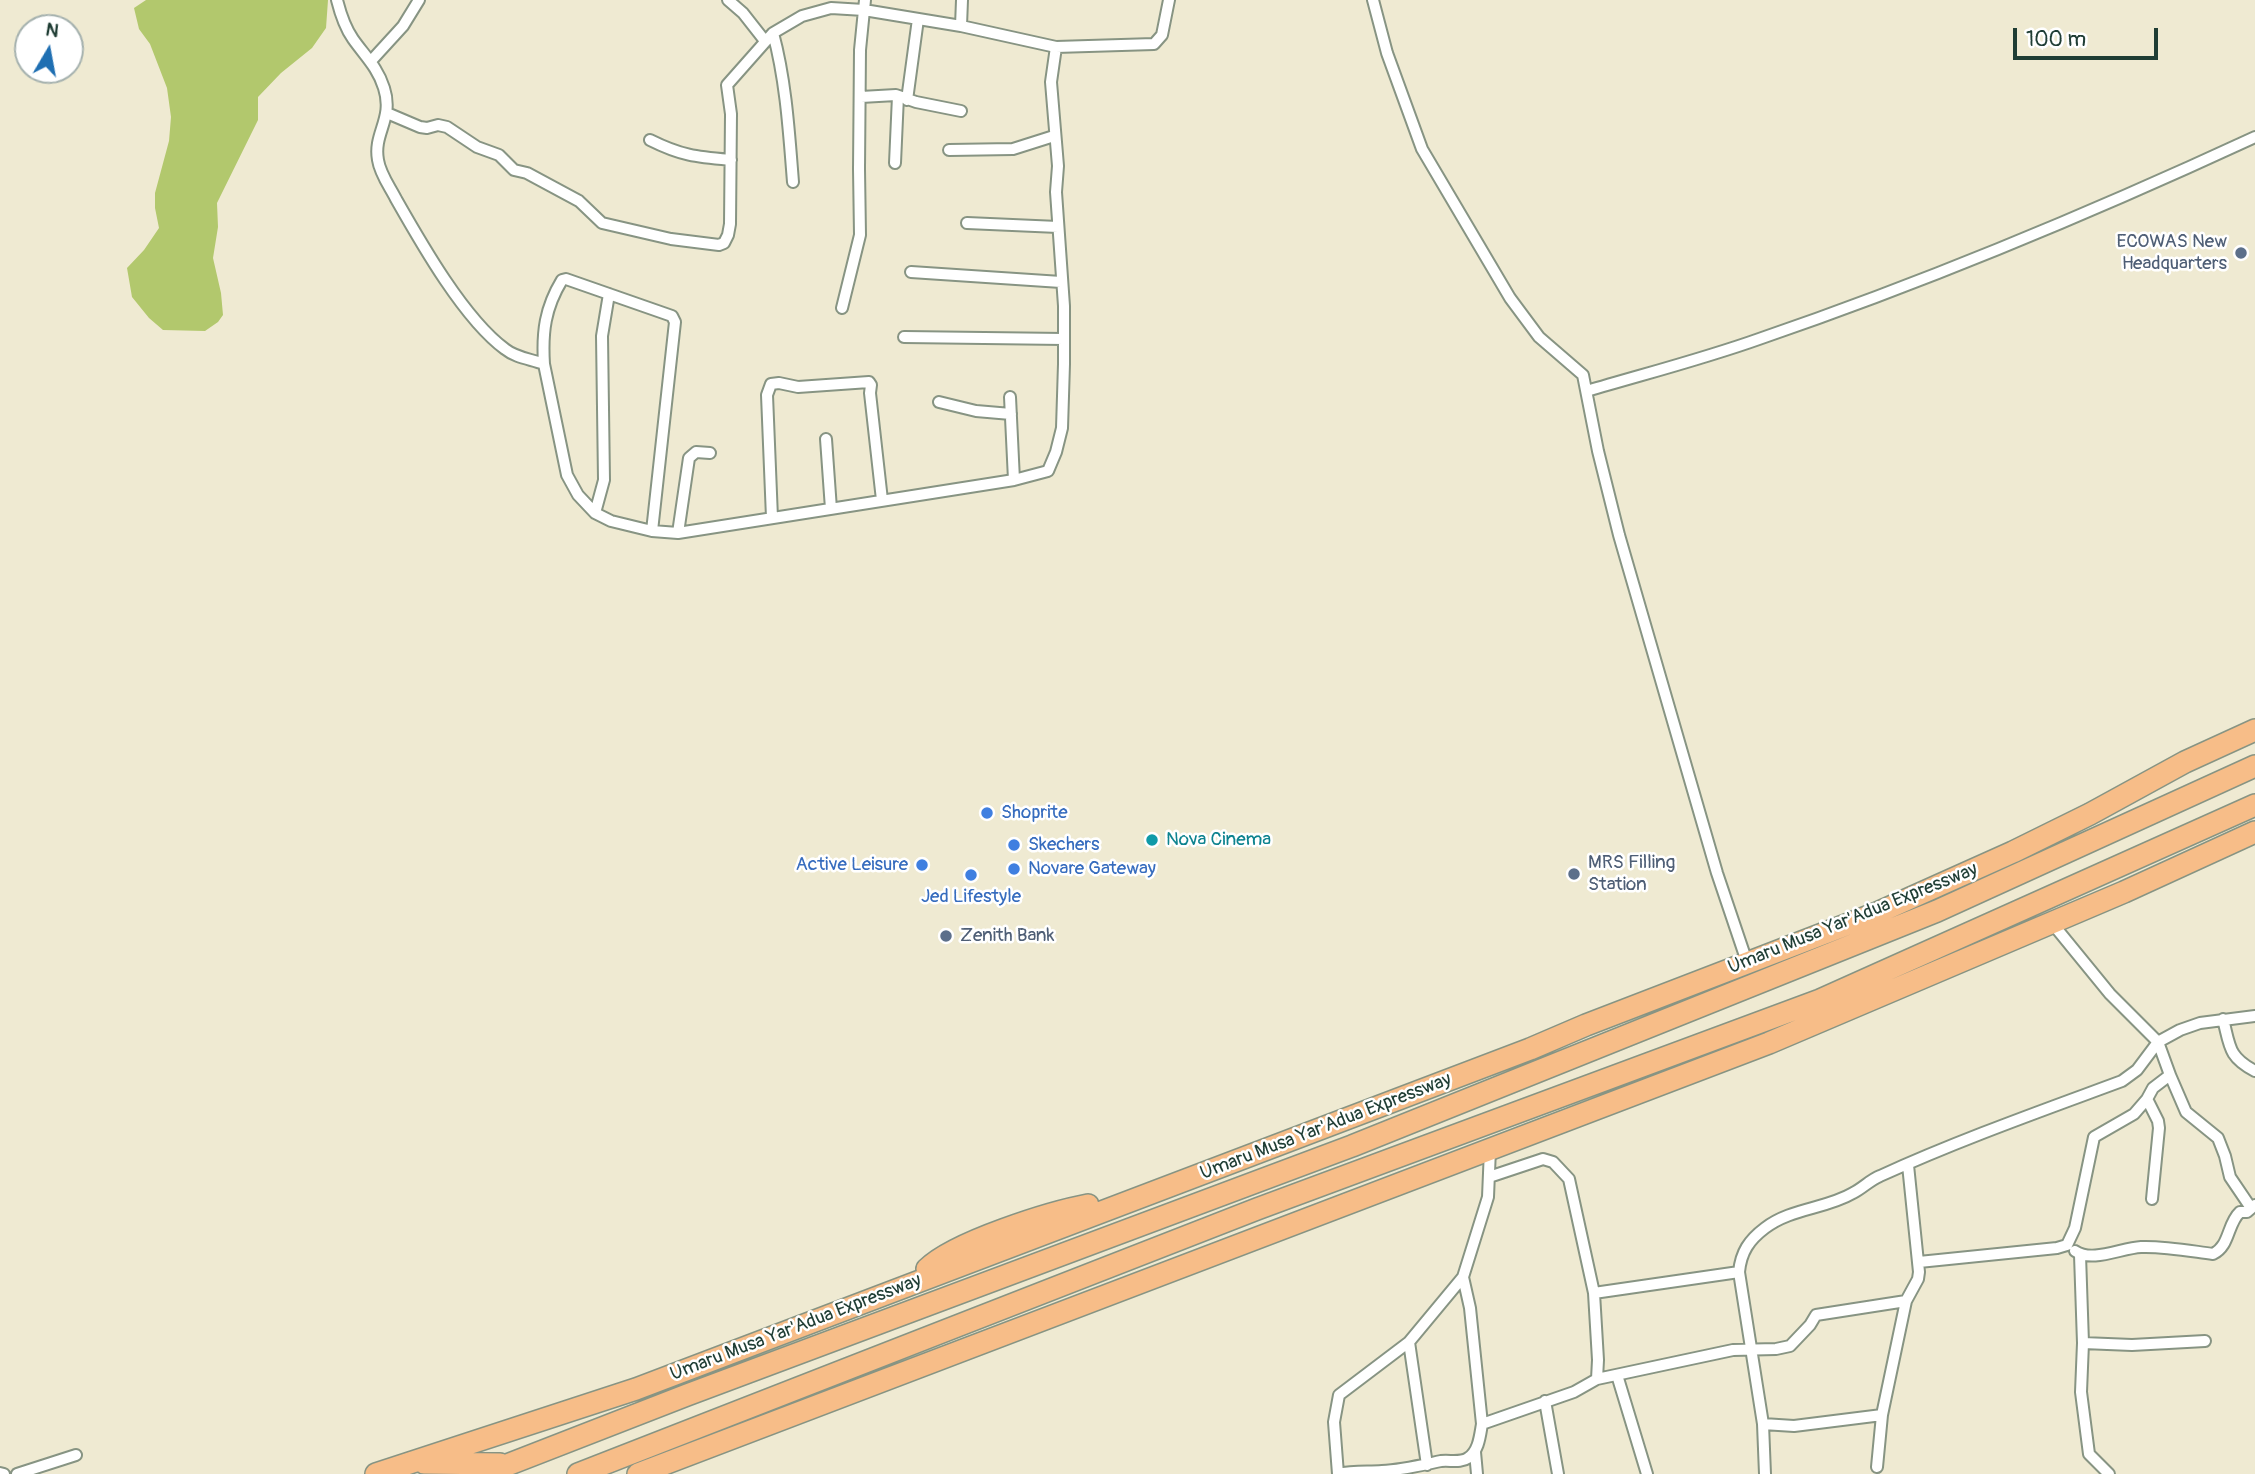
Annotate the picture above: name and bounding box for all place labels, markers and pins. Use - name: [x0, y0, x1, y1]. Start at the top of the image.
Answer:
- place label: ECOWAS New Headquarters: [2116, 231, 2227, 275]
- marker: ECOWAS New Headquarters: [2233, 245, 2249, 261]
- place label: Shoprite: [1001, 802, 1068, 824]
- marker: Shoprite: [979, 805, 995, 821]
- place label: Nova Cinema: [1166, 829, 1271, 851]
- marker: Nova Cinema: [1144, 832, 1160, 848]
- place label: Skechers: [1028, 834, 1100, 856]
- marker: Skechers: [1006, 837, 1022, 853]
- place label: MRS Filling Station: [1588, 852, 1675, 896]
- place label: Active Leisure: [795, 854, 908, 876]
- marker: Active Leisure: [914, 857, 930, 873]
- place label: Novare Gateway: [1028, 858, 1156, 880]
- marker: Novare Gateway: [1006, 861, 1022, 877]
- marker: MRS Filling Station: [1566, 866, 1582, 882]
- marker: Jed Lifestyle: [963, 867, 979, 883]
- place label: Jed Lifestyle: [921, 886, 1021, 908]
- place label: Zenith Bank: [960, 925, 1054, 947]
- marker: Zenith Bank: [938, 928, 954, 944]

